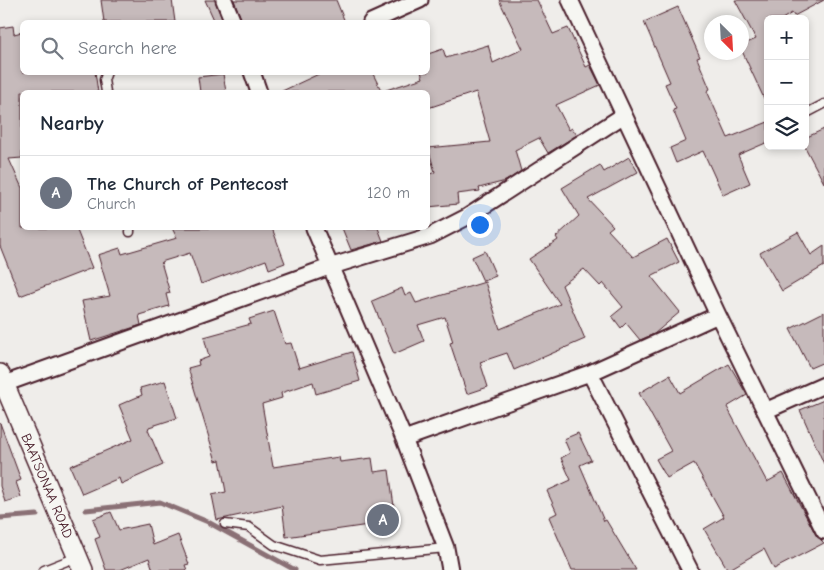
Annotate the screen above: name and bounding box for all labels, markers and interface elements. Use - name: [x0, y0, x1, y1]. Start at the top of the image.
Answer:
- north arrow: [704, 15, 749, 60]
- map controls: [764, 15, 809, 150]
- button: +: [764, 15, 809, 60]
- search box: [20, 20, 430, 75]
- icon: search: [38, 34, 66, 62]
- text: Search here: [78, 37, 177, 59]
- button: −: [764, 60, 809, 105]
- button: layers: [764, 105, 809, 150]
- text: Nearby: [40, 111, 104, 135]
- text: The Church of Pentecost: [87, 173, 288, 195]
- text: A: [52, 184, 60, 202]
- text: 120 m: [367, 184, 410, 202]
- text: Church: [87, 195, 136, 213]
- your location: [467, 212, 493, 238]
- street label: BAATSONAA ROAD: [17, 431, 77, 541]
- pin: A: [367, 501, 399, 539]

